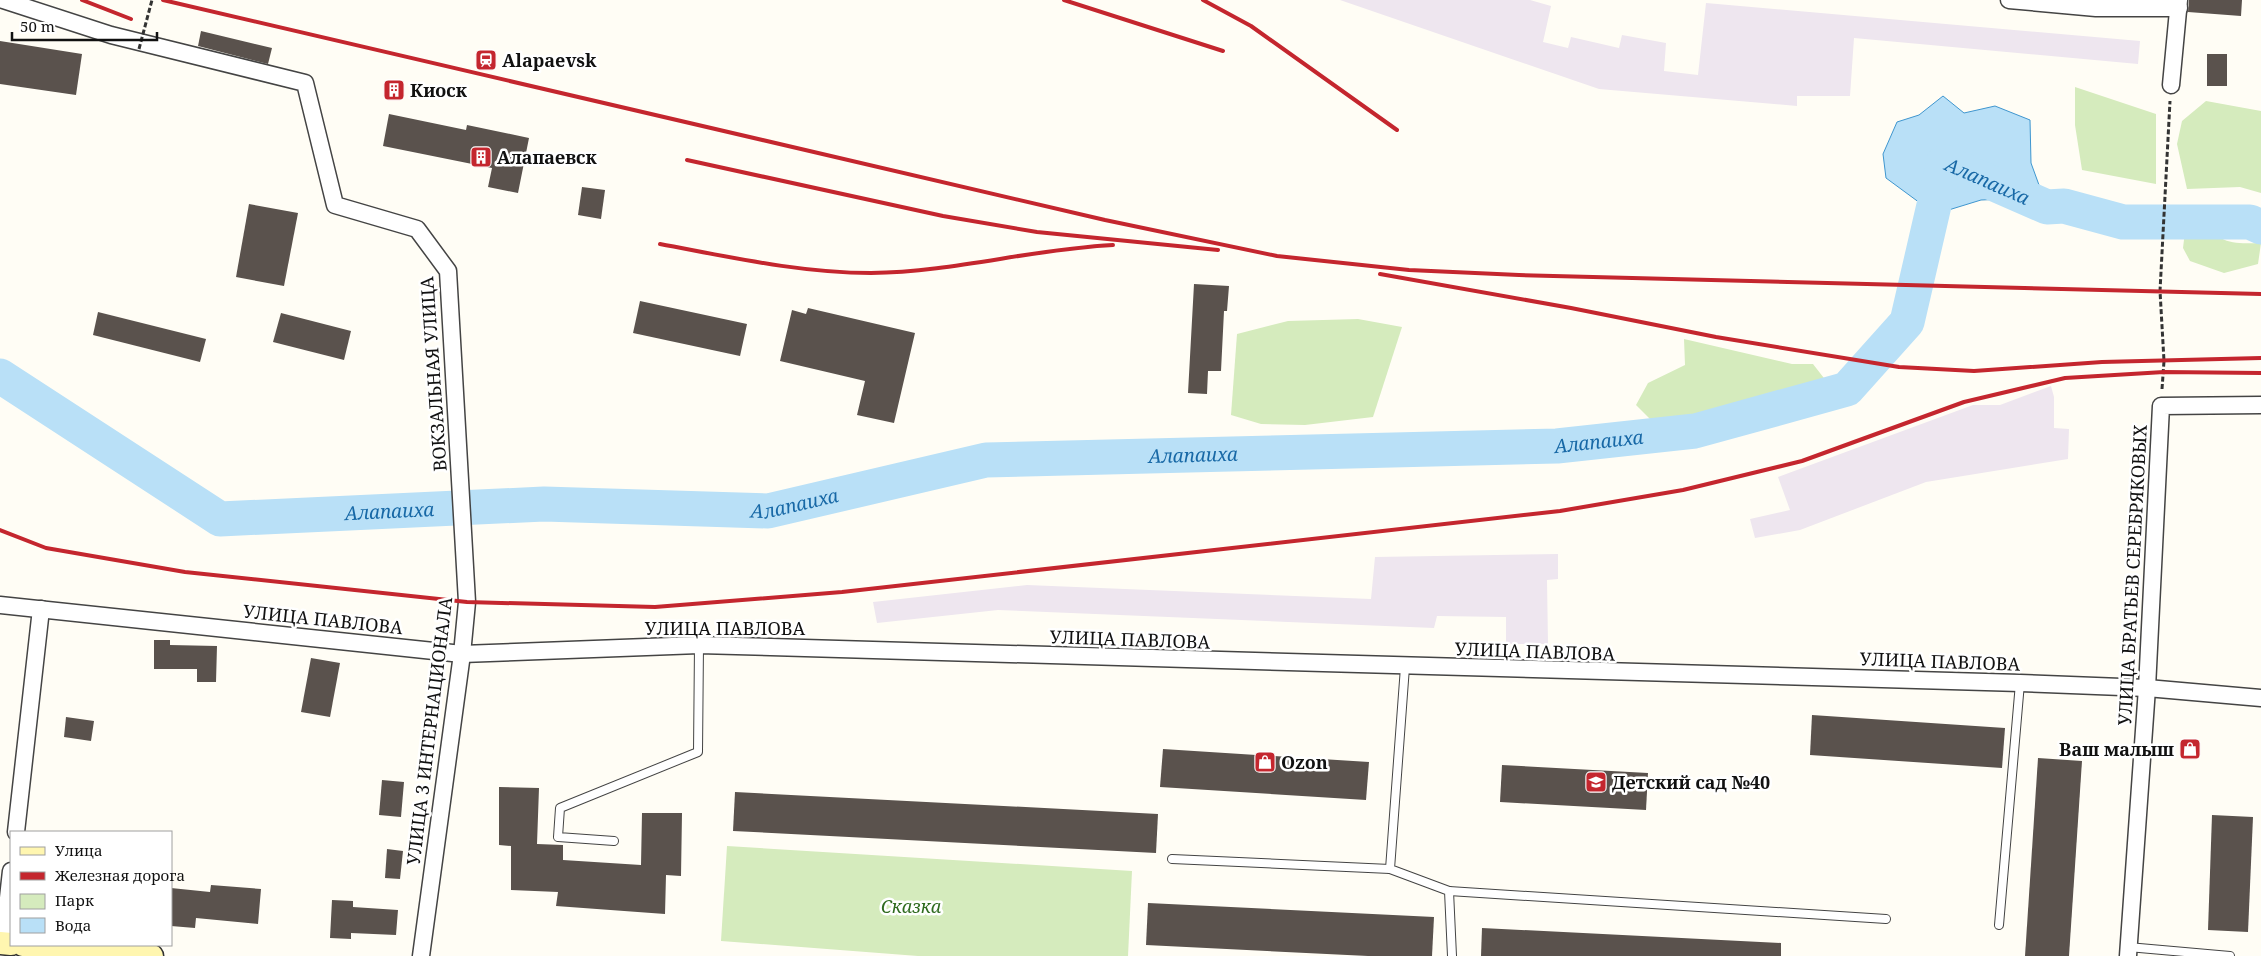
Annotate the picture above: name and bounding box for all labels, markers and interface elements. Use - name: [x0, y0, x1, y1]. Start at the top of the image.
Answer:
- scale bar: [12, 10, 158, 42]
- text: 50 m: [20, 16, 55, 36]
- station icon: Alapaevsk: [474, 48, 498, 72]
- place label: Alapaevsk: [502, 48, 597, 72]
- building icon: Киоск: [382, 78, 406, 102]
- place label: Киоск: [410, 78, 468, 102]
- building icon: Алапаевск: [469, 145, 493, 169]
- place label: Алапаевск: [497, 145, 597, 169]
- water label: Алапаиха: [1939, 150, 2034, 211]
- street label: ВОКЗАЛЬНАЯ УЛИЦА: [414, 275, 452, 472]
- water label: Алапаиха: [1551, 424, 1645, 459]
- street label: УЛИЦА БРАТЬЕВ СЕРЕБРЯКОВЫХ: [2112, 424, 2152, 726]
- water label: Алапаиха: [1146, 441, 1238, 469]
- water label: Алапаиха: [748, 482, 841, 525]
- water label: Алапаиха: [342, 496, 435, 526]
- street label: УЛИЦА 3 ИНТЕРНАЦИОНАЛА: [401, 595, 457, 866]
- street label: УЛИЦА ПАВЛОВА: [242, 599, 404, 639]
- street label: УЛИЦА ПАВЛОВА: [645, 616, 806, 640]
- street label: УЛИЦА ПАВЛОВА: [1049, 624, 1211, 654]
- street label: УЛИЦА ПАВЛОВА: [1454, 636, 1616, 666]
- street label: УЛИЦА ПАВЛОВА: [1859, 646, 2021, 676]
- place label: Ваш малыш: [2059, 737, 2174, 761]
- shop icon: Ваш малыш: [2178, 737, 2202, 761]
- shop icon: Ozon: [1253, 750, 1277, 774]
- place label: Ozon: [1281, 750, 1328, 774]
- school or university icon: Детский сад №40: [1584, 770, 1608, 794]
- place label: Детский сад №40: [1612, 770, 1770, 794]
- legend: [10, 831, 172, 946]
- text: Улица: [55, 840, 103, 860]
- text: Железная дорога: [54, 865, 185, 885]
- text: Парк: [55, 890, 94, 910]
- park label: Сказка: [881, 894, 941, 918]
- text: Вода: [55, 915, 91, 935]

